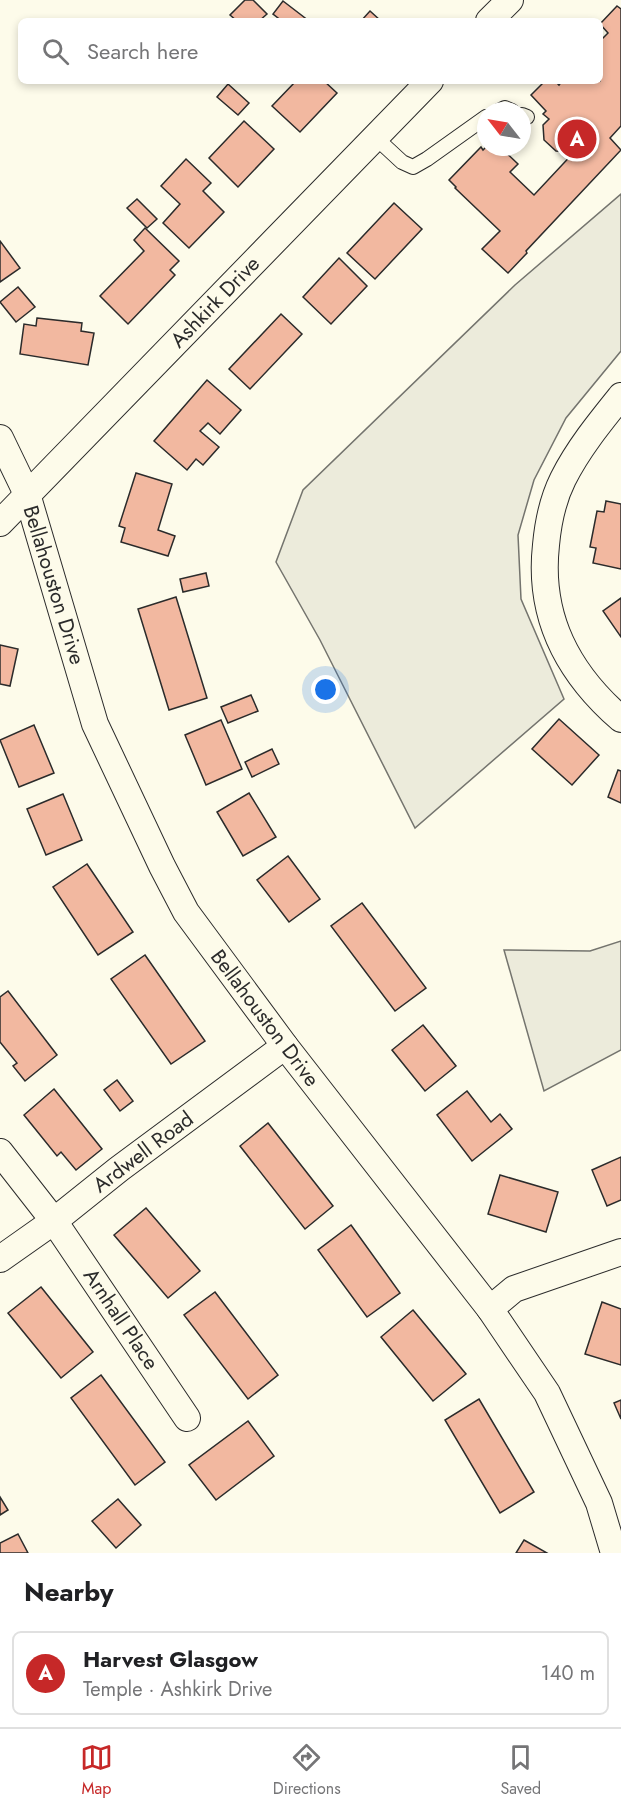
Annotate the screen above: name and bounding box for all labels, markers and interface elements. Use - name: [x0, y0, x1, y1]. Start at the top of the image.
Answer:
- search box: [18, 18, 603, 84]
- icon: search: [39, 35, 72, 68]
- text: Search here: [87, 35, 198, 67]
- north arrow: [477, 102, 531, 156]
- pin: A: [558, 116, 596, 162]
- street label: Ashkirk Drive: [163, 249, 267, 355]
- street label: Bellahouston Drive: [16, 502, 92, 668]
- your location: [311, 675, 340, 704]
- street label: Bellahouston Drive: [203, 943, 327, 1093]
- street label: Ardwell Road: [86, 1104, 200, 1200]
- street label: Arnhall Place: [76, 1262, 166, 1376]
- text: Nearby: [24, 1573, 113, 1611]
- text: Harvest Glasgow: [83, 1643, 258, 1675]
- text: A: [38, 1659, 53, 1688]
- text: 140 m: [541, 1659, 595, 1688]
- text: Temple · Ashkirk Drive: [83, 1675, 272, 1704]
- tab: Map: [80, 1741, 113, 1800]
- tab: Directions: [273, 1741, 341, 1800]
- tab: Saved: [500, 1741, 541, 1800]

